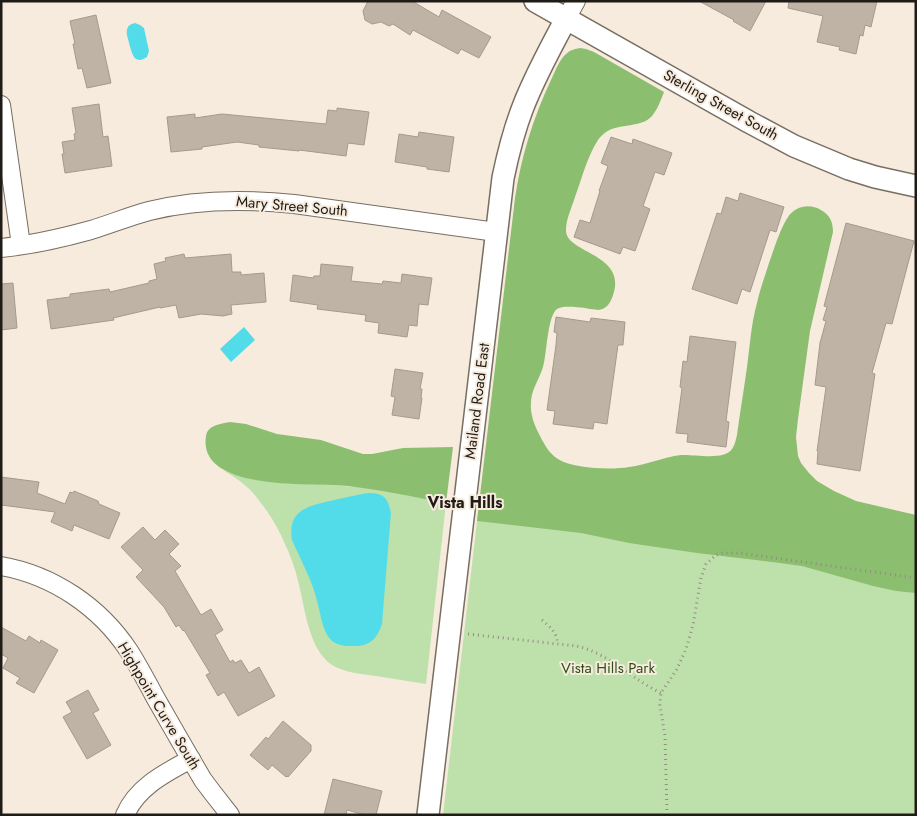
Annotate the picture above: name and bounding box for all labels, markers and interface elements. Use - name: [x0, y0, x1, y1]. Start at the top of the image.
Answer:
- street label: Sterling Street South: [659, 64, 783, 146]
- street label: Mary Street South: [235, 190, 349, 222]
- street label: Mailand Road East: [459, 341, 495, 460]
- district label: Vista Hills: [427, 491, 502, 514]
- street label: Highpoint Curve South: [112, 638, 206, 774]
- park label: Vista Hills Park: [561, 657, 655, 679]

